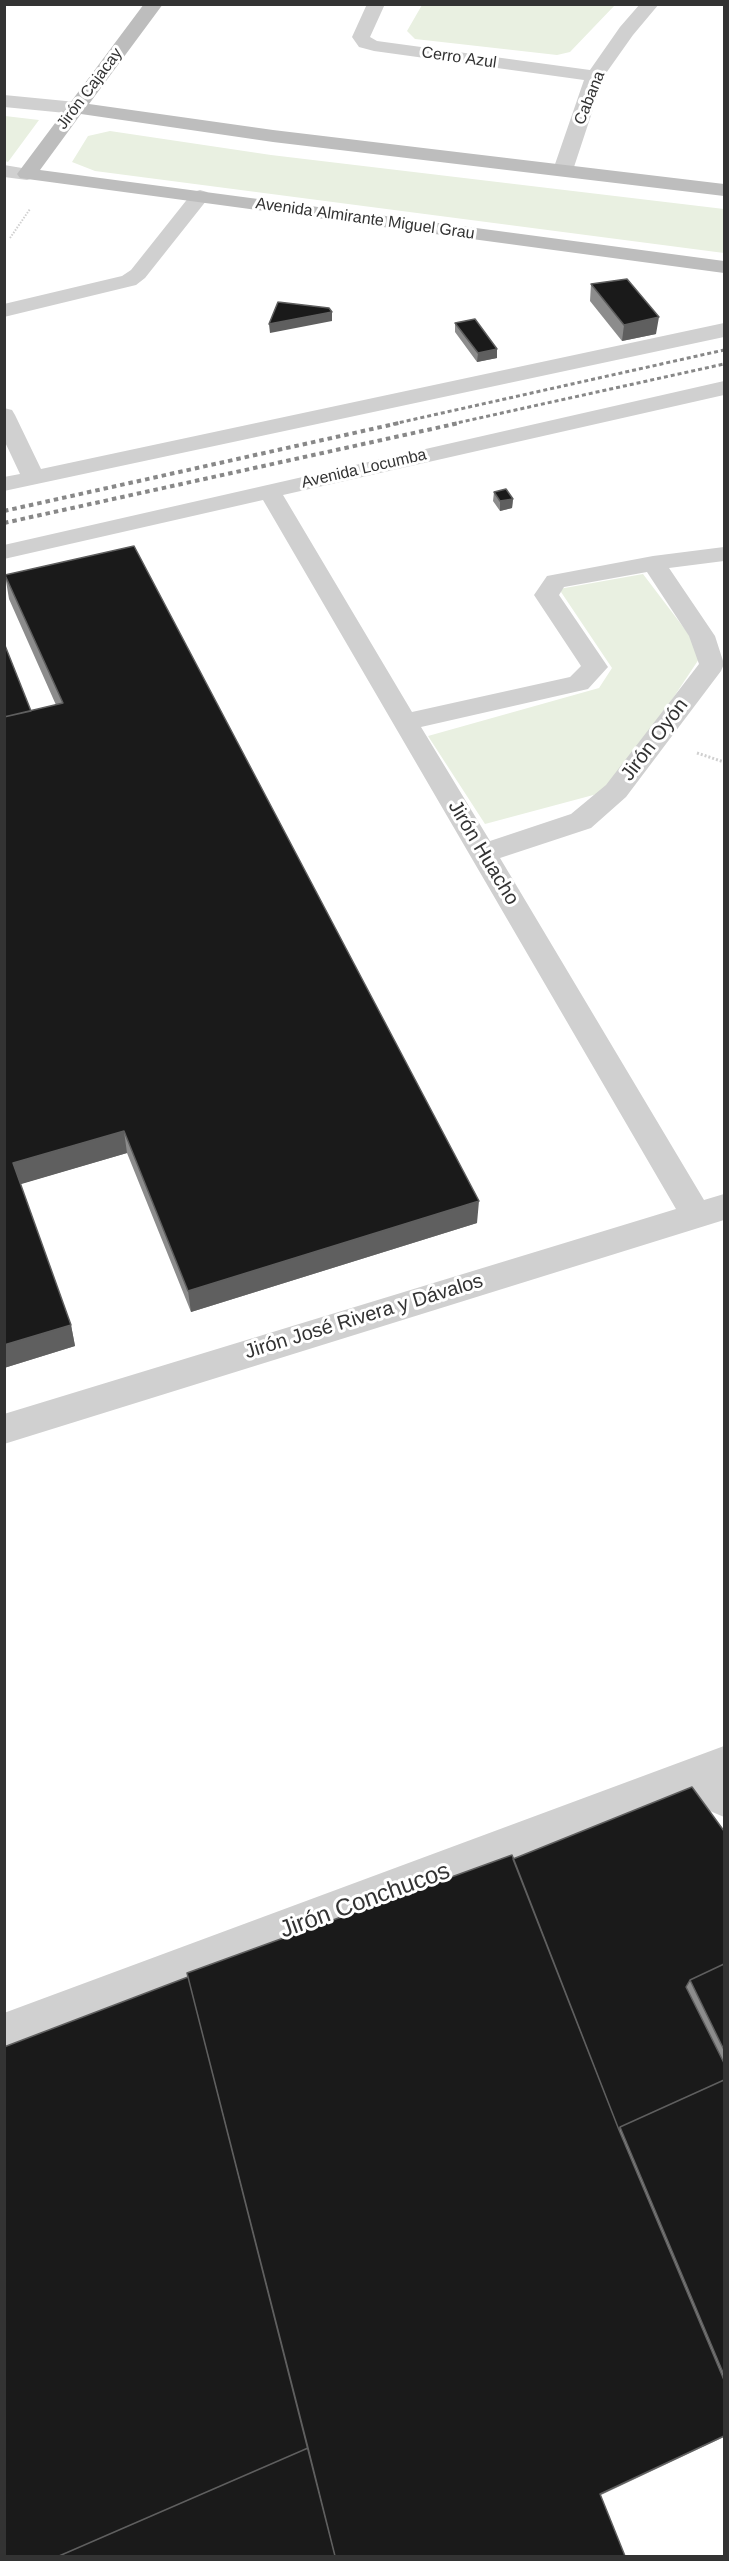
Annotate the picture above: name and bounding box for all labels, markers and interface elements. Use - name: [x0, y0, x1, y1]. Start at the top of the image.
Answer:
- street label: Cerro Azul: [420, 43, 498, 73]
- street label: Jirón Cajacay: [53, 45, 127, 133]
- street label: Cabana: [571, 68, 609, 128]
- street label: Avenida Almirante Miguel Grau: [254, 194, 476, 244]
- street label: Avenida Locumba: [300, 445, 428, 493]
- street label: Jirón Oyón: [616, 694, 694, 786]
- street label: Jirón Huacho: [442, 796, 524, 910]
- street label: Jirón José Rivera y Dávalos: [242, 1269, 486, 1365]
- street label: Jirón Conchucos: [276, 1857, 454, 1945]

